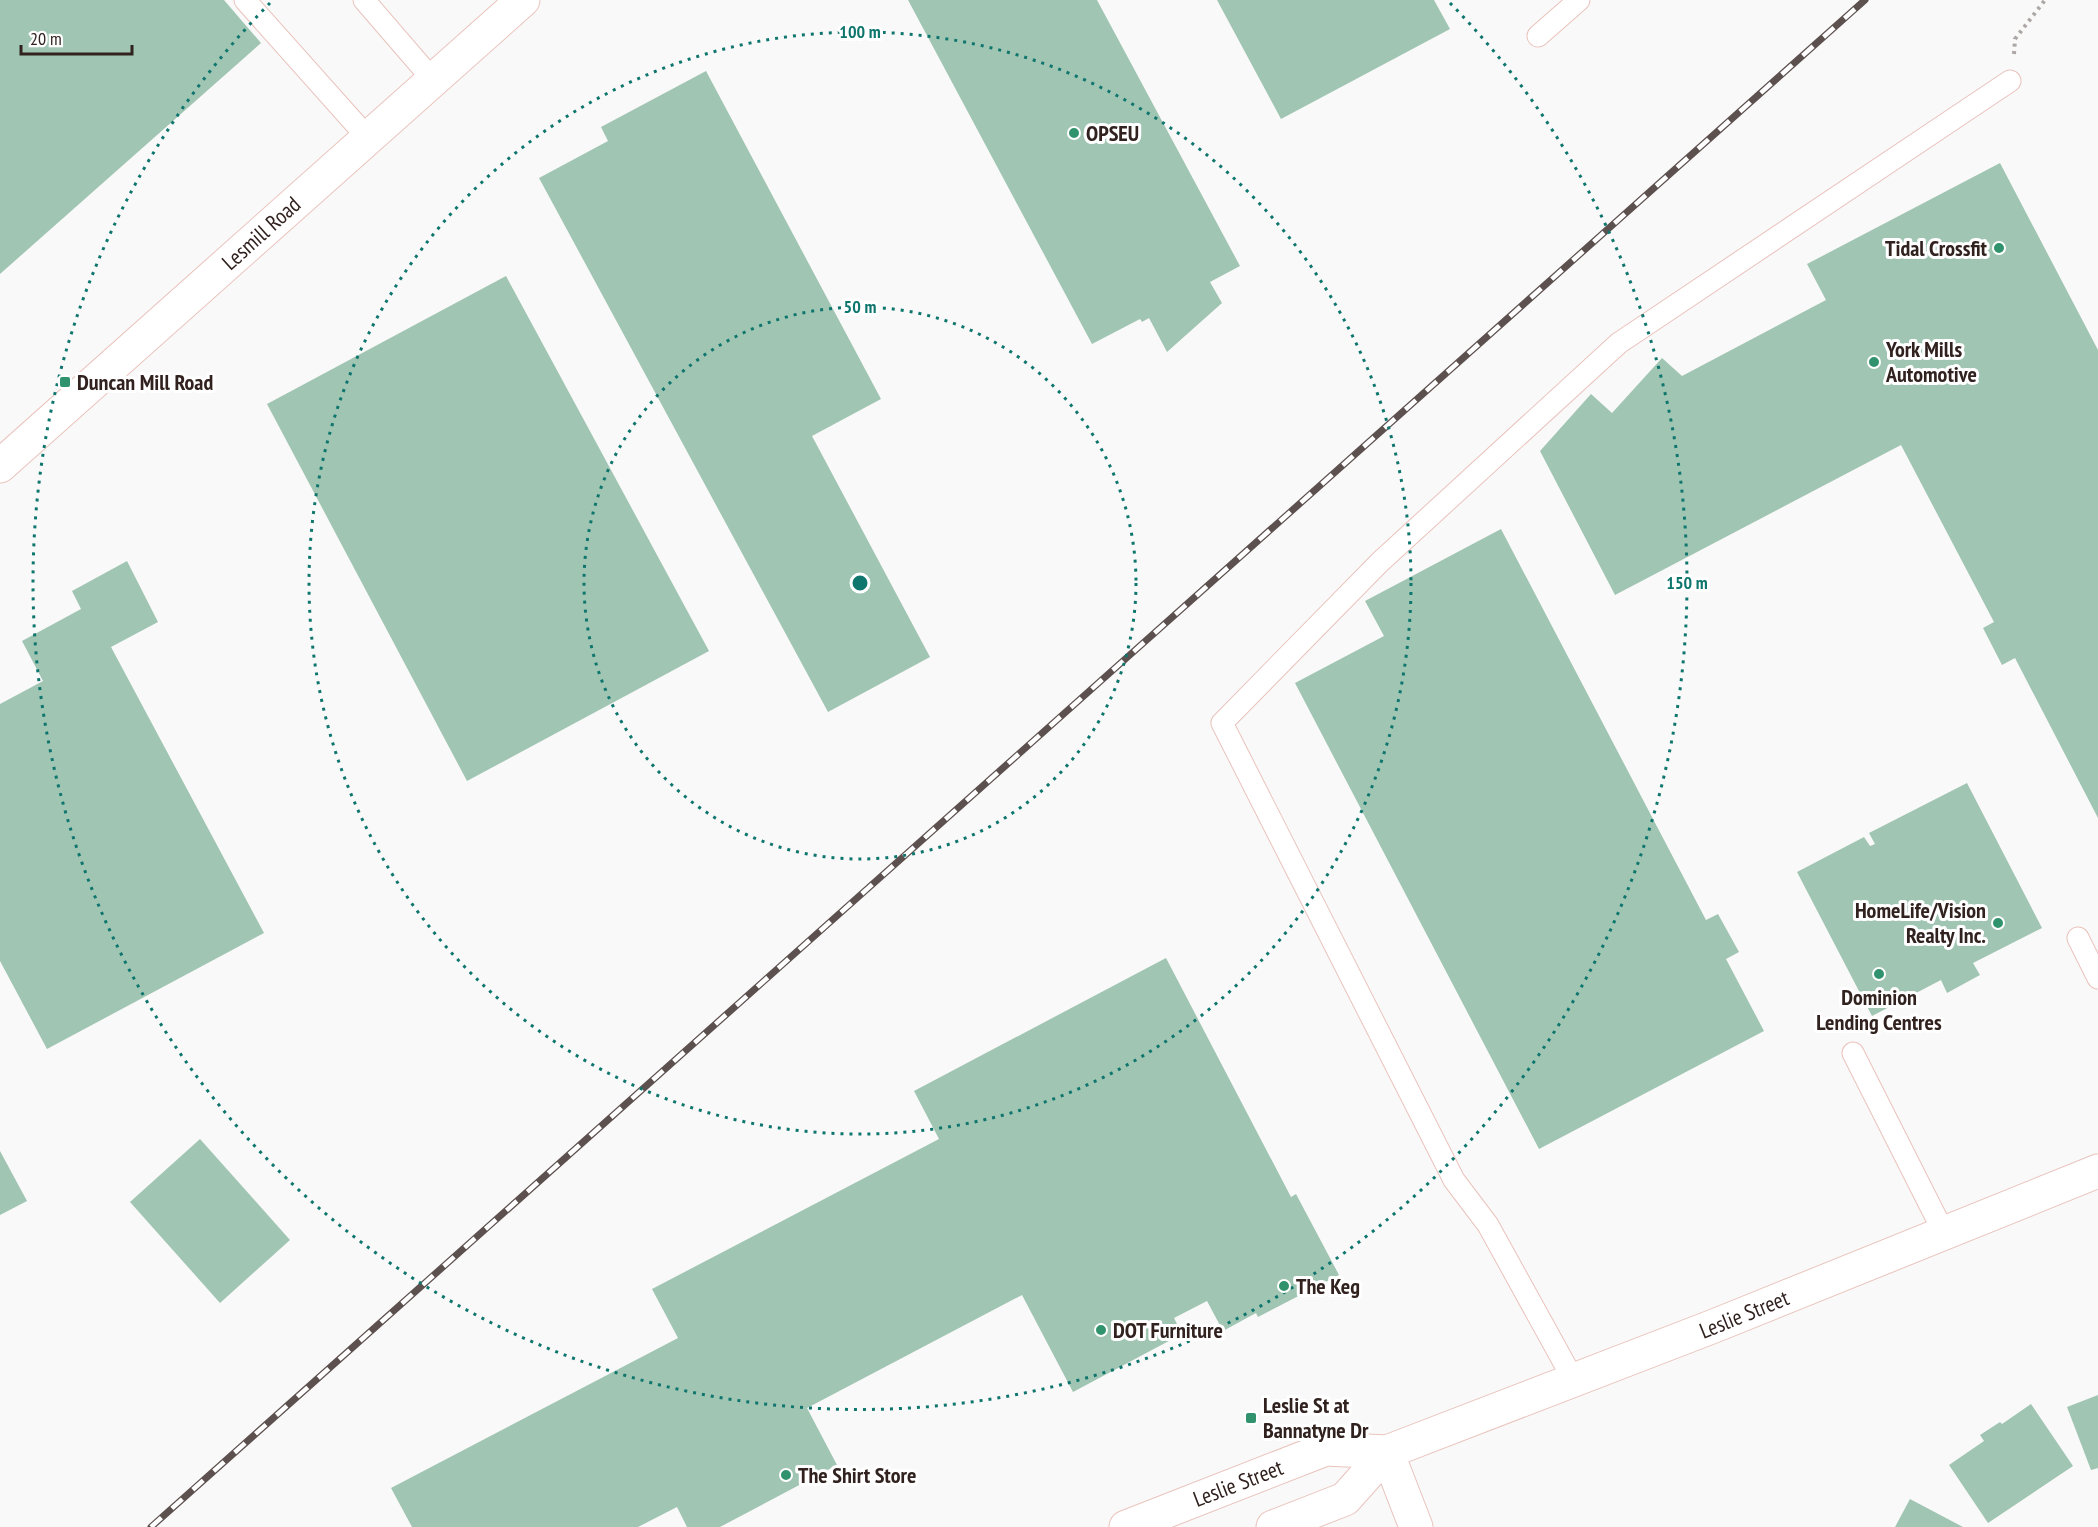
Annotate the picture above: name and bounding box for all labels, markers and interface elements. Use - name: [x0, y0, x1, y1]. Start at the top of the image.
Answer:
- scale bar: [21, 18, 132, 56]
- text: 100 m: [839, 20, 881, 43]
- text: 20 m: [30, 27, 62, 50]
- place label: OPSEU: [1086, 119, 1139, 147]
- marker: OPSEU: [1067, 126, 1081, 140]
- street label: Lesmill Road: [216, 190, 306, 276]
- place label: Tidal Crossfit: [1885, 234, 1988, 262]
- marker: Tidal Crossfit: [1992, 241, 2006, 255]
- text: 50 m: [844, 295, 876, 318]
- place label: York Mills Automotive: [1885, 335, 1977, 388]
- marker: York Mills Automotive: [1867, 355, 1881, 369]
- place label: Duncan Mill Road: [77, 368, 213, 396]
- marker: Duncan Mill Road: [58, 375, 72, 389]
- text: 150 m: [1666, 571, 1708, 594]
- centre of rings: [850, 573, 870, 593]
- place label: HomeLife/Vision Realty Inc.: [1855, 896, 1986, 949]
- marker: HomeLife/Vision Realty Inc.: [1991, 916, 2005, 930]
- marker: Dominion Lending Centres: [1872, 967, 1886, 981]
- place label: Dominion Lending Centres: [1816, 983, 1942, 1036]
- place label: The Keg: [1296, 1272, 1360, 1300]
- marker: The Keg: [1277, 1279, 1291, 1293]
- street label: Leslie Street: [1695, 1283, 1793, 1345]
- place label: DOT Furniture: [1113, 1316, 1223, 1344]
- marker: DOT Furniture: [1094, 1323, 1108, 1337]
- place label: Leslie St at Bannatyne Dr: [1263, 1391, 1369, 1444]
- marker: Leslie St at Bannatyne Dr: [1244, 1411, 1258, 1425]
- street label: Leslie Street: [1189, 1453, 1287, 1513]
- place label: The Shirt Store: [798, 1461, 916, 1489]
- marker: The Shirt Store: [779, 1468, 793, 1482]

